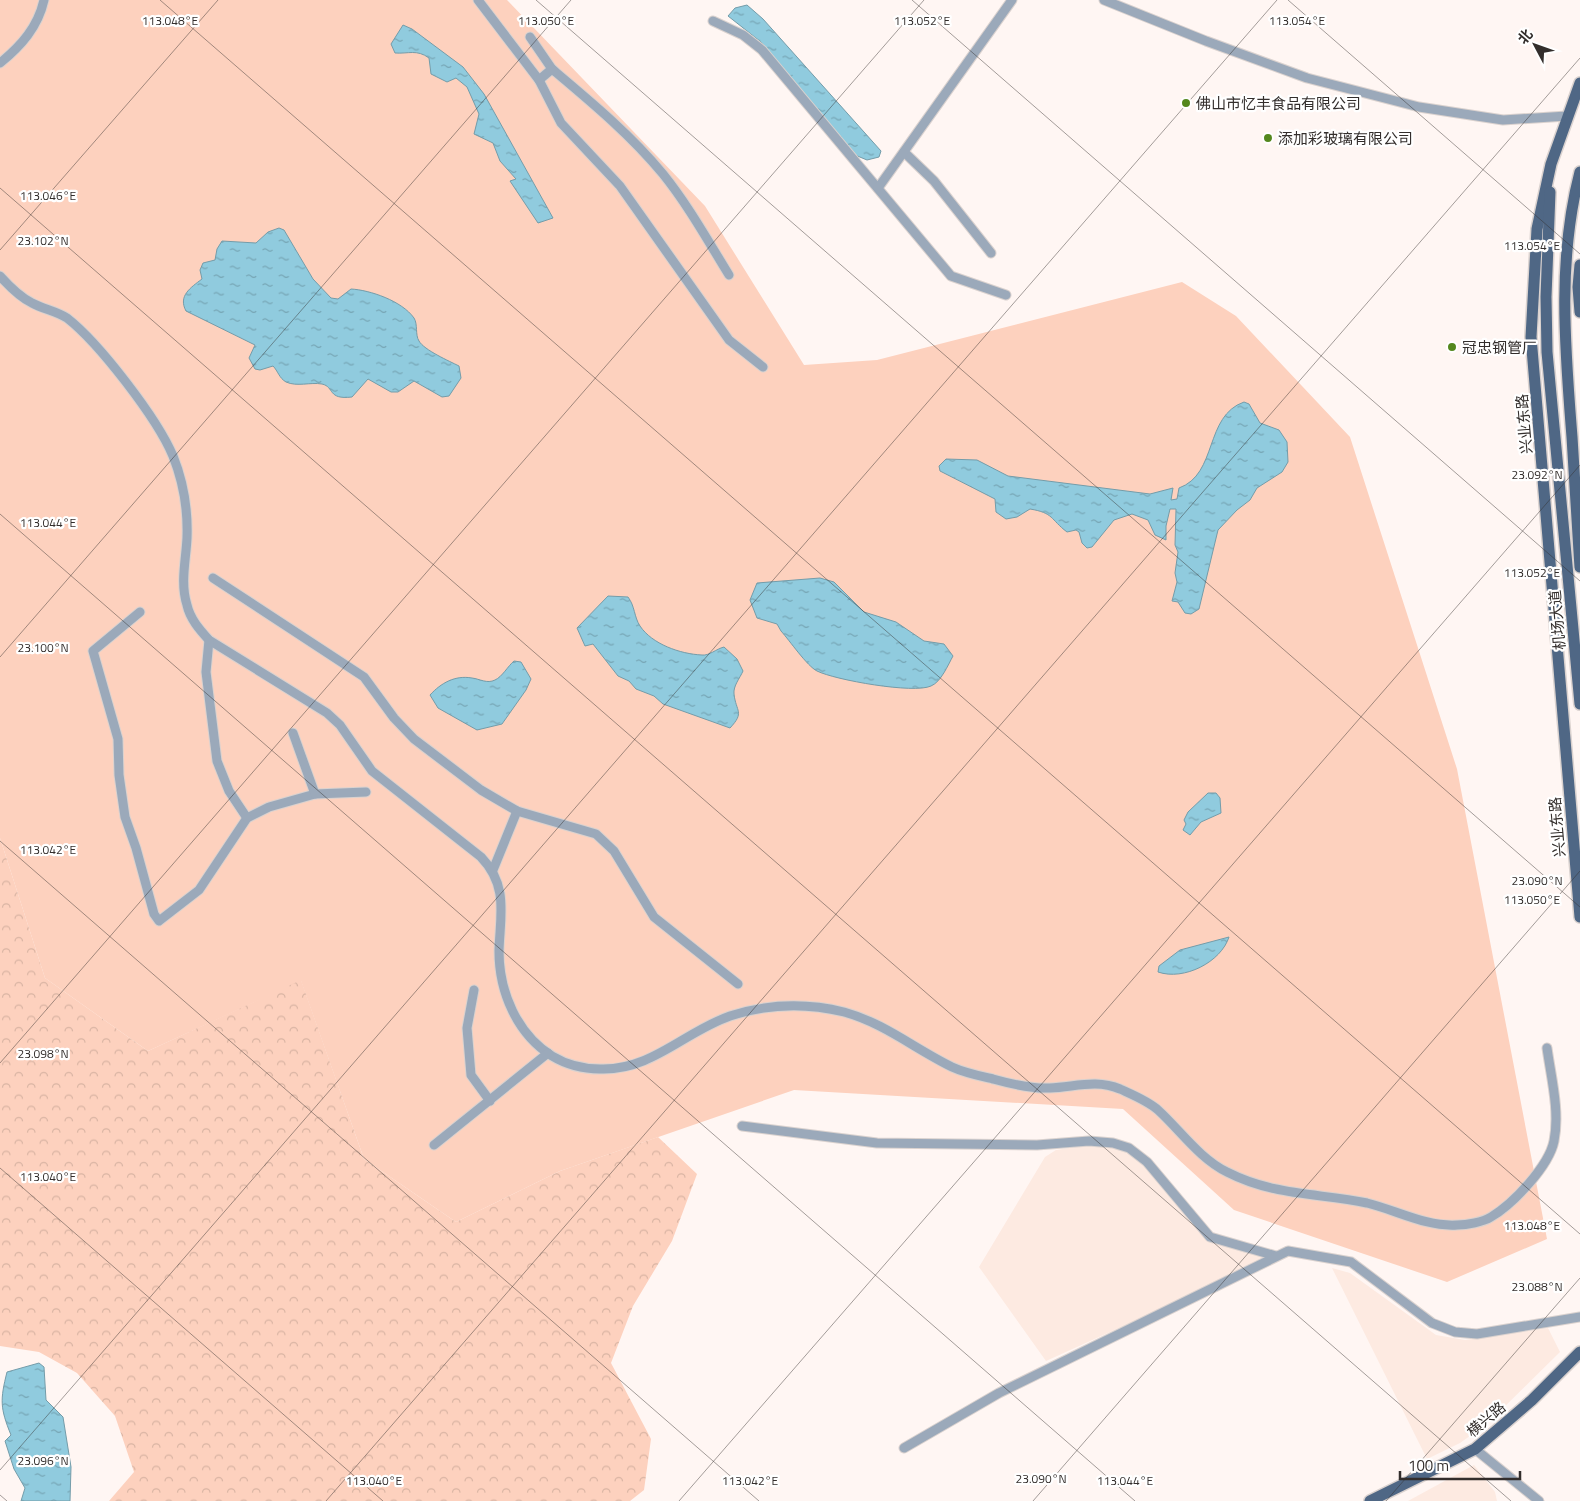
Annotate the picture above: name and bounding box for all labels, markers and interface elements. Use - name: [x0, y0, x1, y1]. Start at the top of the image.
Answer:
- text: 113.048°E: [142, 11, 198, 30]
- text: 113.050°E: [518, 11, 574, 30]
- text: 113.052°E: [894, 11, 950, 30]
- text: 113.054°E: [1269, 11, 1325, 30]
- north arrow: [1510, 20, 1560, 70]
- text: 北: [1512, 24, 1537, 48]
- place label: 佛山市忆丰食品有限公司: [1196, 92, 1361, 115]
- marker: 佛山市忆丰食品有限公司: [1180, 97, 1192, 109]
- place label: 添加彩玻璃有限公司: [1278, 127, 1413, 150]
- marker: 添加彩玻璃有限公司: [1262, 132, 1274, 144]
- text: 113.046°E: [20, 186, 76, 205]
- text: 23.102°N: [17, 231, 69, 250]
- text: 113.054°E: [1504, 236, 1560, 255]
- place label: 冠忠钢管厂: [1462, 336, 1537, 359]
- marker: 冠忠钢管厂: [1446, 341, 1458, 353]
- street label: 兴业东路: [1510, 393, 1538, 455]
- text: 23.092°N: [1511, 465, 1563, 484]
- text: 113.044°E: [20, 513, 76, 532]
- text: 113.052°E: [1504, 563, 1560, 582]
- street label: 机场大道: [1543, 589, 1571, 651]
- text: 23.100°N: [17, 638, 69, 657]
- street label: 兴业东路: [1543, 796, 1571, 858]
- text: 113.042°E: [20, 840, 76, 859]
- text: 23.090°N: [1511, 871, 1563, 890]
- text: 113.050°E: [1504, 890, 1560, 909]
- text: 23.098°N: [17, 1044, 69, 1063]
- text: 113.040°E: [20, 1167, 76, 1186]
- text: 113.048°E: [1504, 1216, 1560, 1235]
- text: 23.088°N: [1511, 1277, 1563, 1296]
- street label: 横兴路: [1461, 1396, 1511, 1442]
- scale bar: [1400, 1448, 1520, 1480]
- text: 23.096°N: [17, 1451, 69, 1470]
- text: 100 m: [1408, 1454, 1449, 1477]
- text: 23.090°N: [1015, 1469, 1067, 1488]
- text: 113.040°E: [346, 1471, 402, 1490]
- text: 113.042°E: [722, 1471, 778, 1490]
- text: 113.044°E: [1097, 1471, 1153, 1490]

